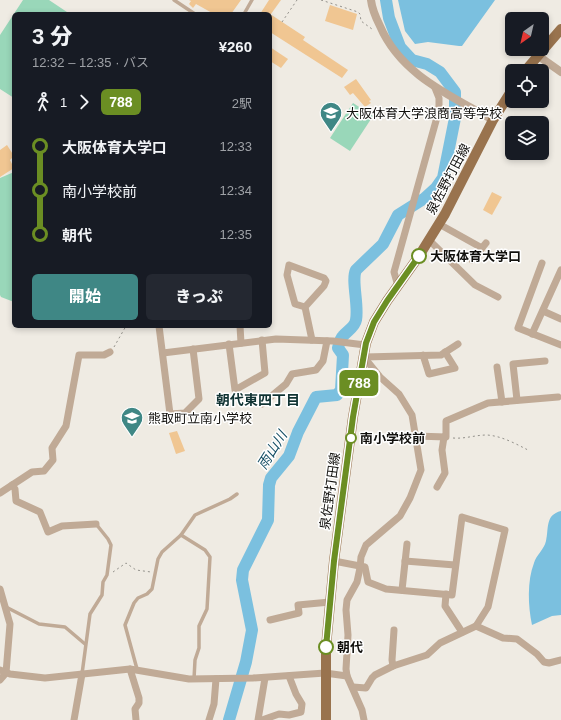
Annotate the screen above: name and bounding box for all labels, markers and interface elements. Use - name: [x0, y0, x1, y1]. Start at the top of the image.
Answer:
- north arrow: [505, 12, 549, 56]
- map controls: [505, 12, 549, 160]
- text: 3 分: [32, 24, 72, 49]
- text: ¥260: [219, 38, 252, 55]
- text: 12:32 – 12:35 · バス: [32, 55, 149, 70]
- button: locate: [505, 64, 549, 108]
- icon: walk: [32, 91, 54, 113]
- icon: forward: [73, 91, 95, 113]
- text: 788: [109, 94, 133, 110]
- text: 1: [60, 95, 67, 110]
- text: 2駅: [232, 96, 252, 111]
- school or university icon: 大阪体育大学浪商高等学校: [318, 100, 344, 133]
- place label: 大阪体育大学浪商高等学校: [346, 106, 502, 121]
- button: layers: [505, 116, 549, 160]
- text: 大阪体育大学口: [62, 139, 167, 156]
- text: 12:33: [219, 139, 252, 154]
- street label: 泉佐野打田線: [423, 141, 473, 217]
- text: 南小学校前: [62, 183, 137, 200]
- text: 12:34: [219, 183, 252, 198]
- text: 朝代: [62, 227, 92, 244]
- text: 12:35: [219, 227, 252, 242]
- marker: 大阪体育大学口: [411, 248, 427, 264]
- place label: 大阪体育大学口: [430, 249, 521, 264]
- button: 開始: [32, 274, 138, 320]
- button: きっぷ: [146, 274, 252, 320]
- line badge: 788: [336, 370, 382, 396]
- text: 788: [347, 375, 371, 391]
- district label: 朝代東四丁目: [216, 392, 300, 408]
- school or university icon: 熊取町立南小学校: [119, 405, 145, 438]
- place label: 熊取町立南小学校: [148, 411, 252, 426]
- water label: 雨山川: [254, 426, 291, 472]
- place label: 南小学校前: [360, 431, 425, 446]
- marker: 南小学校前: [345, 432, 357, 444]
- street label: 泉佐野打田線: [317, 451, 343, 531]
- marker: 朝代: [318, 639, 334, 655]
- place label: 朝代: [337, 640, 363, 655]

